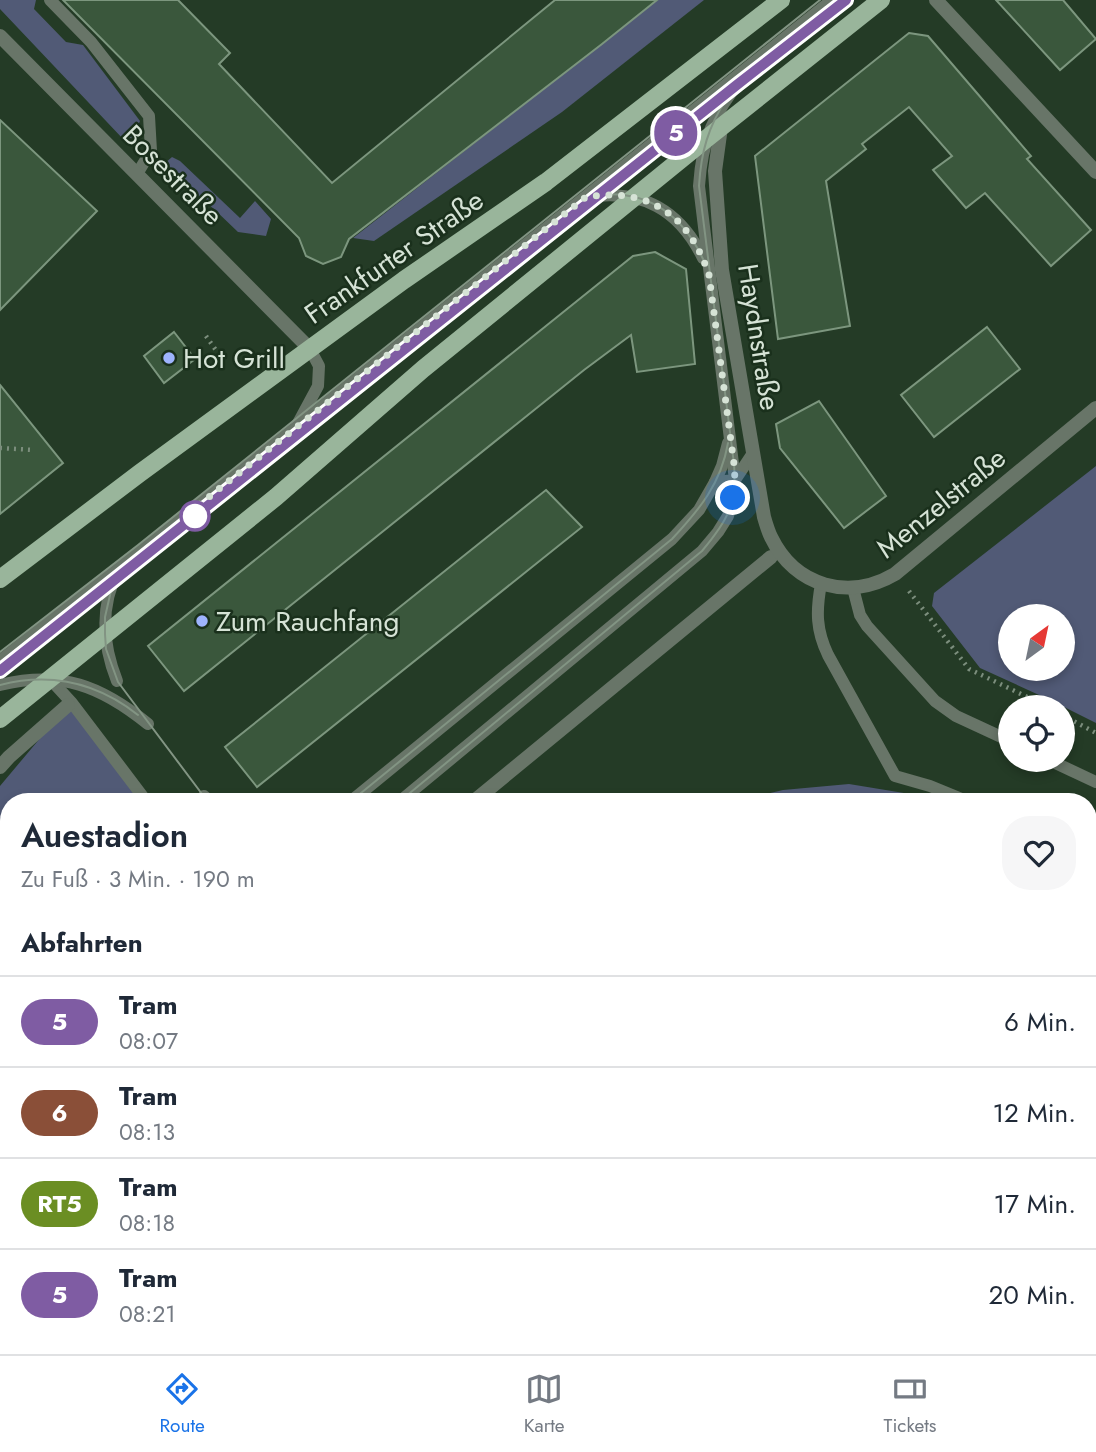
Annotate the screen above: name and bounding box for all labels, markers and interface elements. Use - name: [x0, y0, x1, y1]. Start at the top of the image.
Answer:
- line badge: 5: [653, 110, 699, 156]
- street label: Bosestraße: [113, 115, 233, 235]
- text: 5: [668, 115, 684, 150]
- street label: Frankfurter Straße: [296, 180, 492, 334]
- street label: Haydnstraße: [727, 261, 791, 413]
- place label: Hot Grill: [183, 338, 285, 379]
- marker: Hot Grill: [161, 350, 177, 366]
- street label: Menzelstraße: [867, 438, 1015, 568]
- your location: [715, 480, 750, 515]
- unlabelled marker: [180, 501, 210, 531]
- place label: Zum Rauchfang: [216, 601, 399, 642]
- north arrow: [998, 604, 1074, 681]
- map controls: [998, 604, 1075, 772]
- marker: Zum Rauchfang: [194, 613, 210, 629]
- button: locate: [998, 695, 1075, 772]
- text: Auestadion: [21, 812, 188, 859]
- button: heart: [1002, 816, 1076, 890]
- text: Zu Fuß · 3 Min. · 190 m: [21, 862, 255, 896]
- text: Abfahrten: [21, 924, 143, 962]
- text: Tram: [119, 986, 178, 1024]
- text: 6 Min.: [1004, 1003, 1076, 1041]
- text: 5: [52, 1004, 67, 1039]
- text: 08:07: [119, 1024, 178, 1058]
- text: Tram: [119, 1077, 178, 1115]
- text: 12 Min.: [992, 1094, 1076, 1132]
- text: 6: [51, 1095, 68, 1130]
- text: 08:13: [119, 1115, 175, 1149]
- text: Tram: [119, 1168, 178, 1206]
- text: 17 Min.: [994, 1185, 1076, 1223]
- text: RT5: [37, 1186, 82, 1221]
- text: 08:18: [119, 1206, 175, 1240]
- text: Tram: [119, 1259, 178, 1297]
- text: 20 Min.: [989, 1276, 1076, 1314]
- text: 5: [52, 1277, 67, 1312]
- text: 08:21: [119, 1297, 176, 1331]
- tab: Route: [159, 1370, 205, 1439]
- tab: Karte: [524, 1370, 565, 1439]
- tab: Tickets: [884, 1370, 936, 1439]

